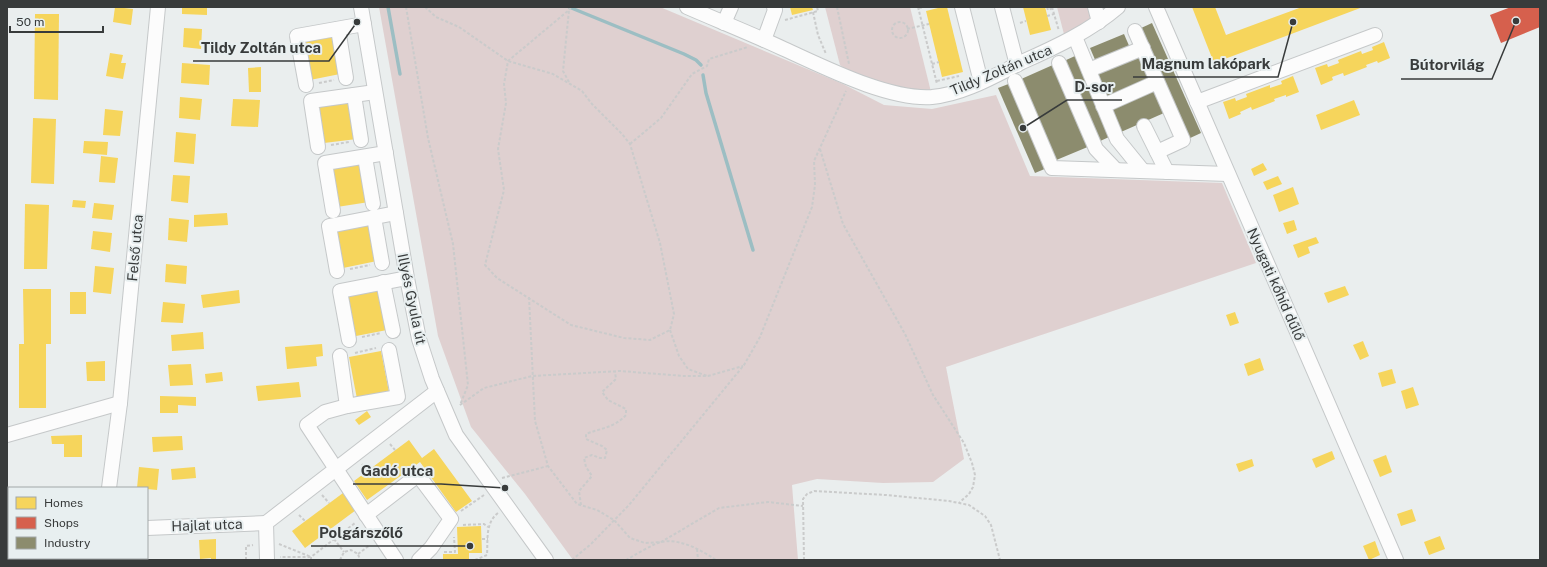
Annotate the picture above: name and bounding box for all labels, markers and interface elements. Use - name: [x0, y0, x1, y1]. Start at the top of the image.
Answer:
- scale bar: [10, 8, 103, 34]
- text: 50 m: [16, 15, 44, 29]
- callout: Tildy Zoltán utca: [193, 34, 329, 61]
- text: Tildy Zoltán utca: [201, 39, 321, 56]
- street label: Tildy Zoltán utca: [948, 41, 1054, 99]
- callout: Magnum lakópark: [1133, 50, 1278, 77]
- callout: Bútorvilág: [1401, 52, 1492, 79]
- text: Magnum lakópark: [1141, 55, 1271, 72]
- text: Bútorvilág: [1410, 56, 1485, 73]
- callout: D-sor: [1067, 73, 1122, 100]
- text: D-sor: [1074, 78, 1114, 95]
- street label: Felső utca: [124, 214, 146, 282]
- street label: Nyugati kőhíd dűlő: [1244, 225, 1308, 343]
- street label: Illyés Gyula út: [395, 252, 429, 346]
- callout: Gadó utca: [353, 457, 441, 484]
- text: Gadó utca: [361, 462, 433, 479]
- legend: [8, 487, 148, 559]
- text: Homes: [44, 496, 83, 510]
- text: Shops: [44, 516, 79, 530]
- street label: Hajlat utca: [171, 516, 243, 534]
- callout: Polgárszőlő: [311, 519, 411, 546]
- text: Polgárszőlő: [319, 524, 403, 541]
- text: Industry: [44, 536, 91, 550]

